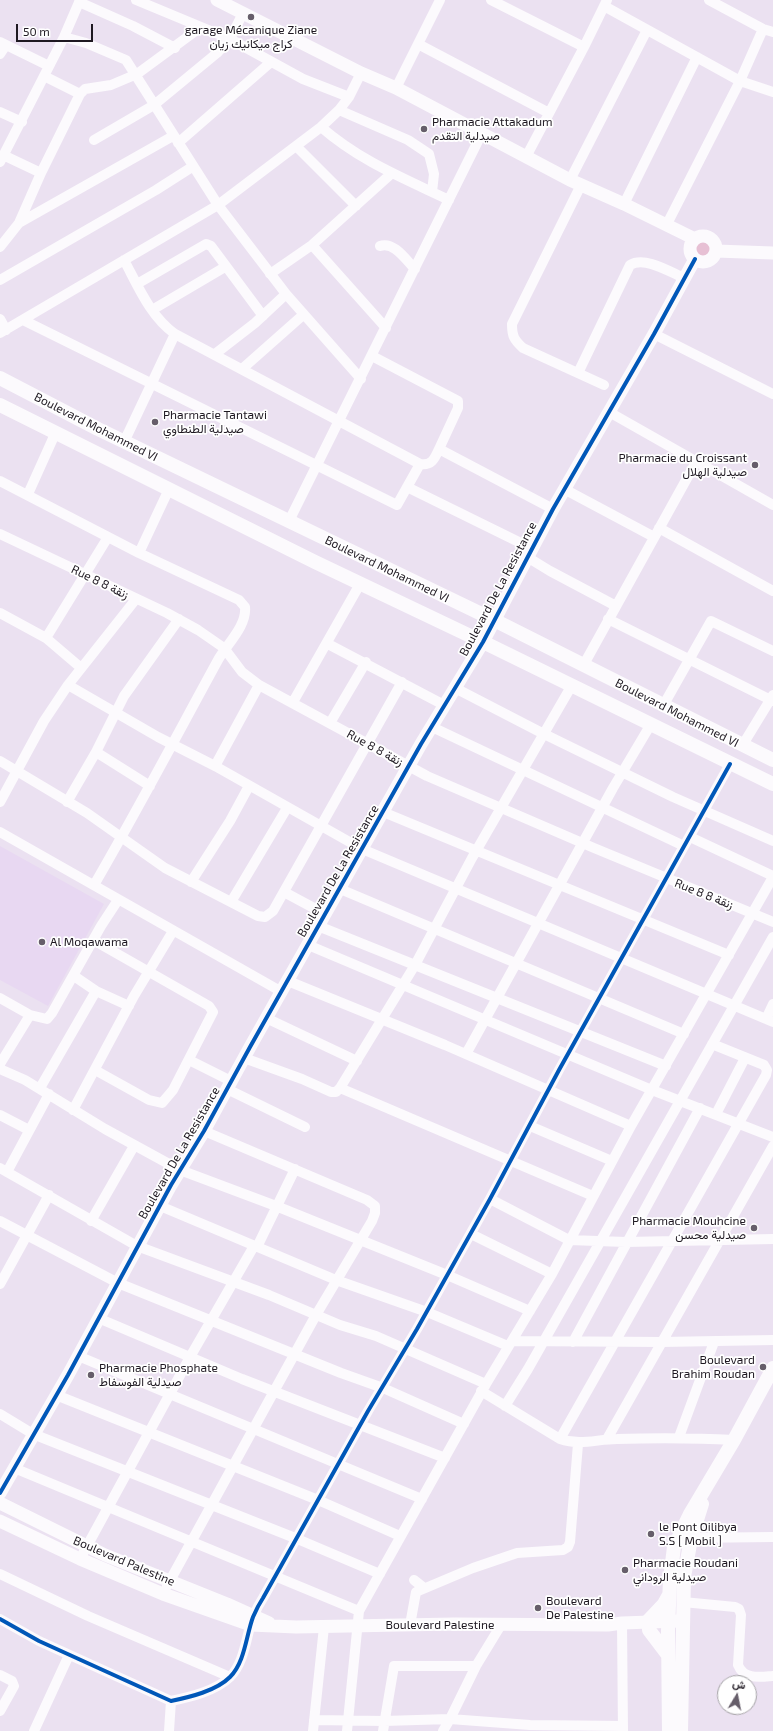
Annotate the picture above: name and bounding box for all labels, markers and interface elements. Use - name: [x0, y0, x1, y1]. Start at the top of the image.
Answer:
- marker: garage Mécanique Ziane كراج ميكانيك زيان: [246, 12, 256, 22]
- scale bar: [18, 16, 95, 42]
- place label: garage Mécanique Ziane كراج ميكانيك زيان: [185, 23, 317, 51]
- text: 50 m: [23, 24, 50, 38]
- place label: Pharmacie Attakadum صيدلية التقدم: [432, 115, 553, 143]
- marker: Pharmacie Attakadum صيدلية التقدم: [419, 124, 429, 134]
- street label: Boulevard Mohammed VI: [32, 390, 160, 464]
- place label: Pharmacie Tantawi صيدلية الطنطاوي: [163, 408, 267, 436]
- marker: Pharmacie Tantawi صيدلية الطنطاوي: [150, 417, 160, 427]
- place label: Pharmacie du Croissant صيدلية الهلال: [618, 451, 747, 479]
- marker: Pharmacie du Croissant صيدلية الهلال: [750, 460, 760, 470]
- street label: Boulevard De La Resistance: [456, 519, 540, 659]
- street label: Boulevard Mohammed VI: [322, 533, 452, 605]
- street label: Rue 8 8 زنقة: [69, 562, 131, 602]
- street label: Boulevard Mohammed VI: [613, 676, 741, 750]
- street label: Rue 8 8 زنقة: [344, 727, 406, 769]
- street label: Boulevard De La Resistance: [294, 802, 382, 940]
- street label: Rue 8 8 زنقة: [672, 876, 736, 912]
- place label: Al Moqawama: [50, 935, 128, 949]
- marker: Al Moqawama: [37, 937, 47, 947]
- street label: Boulevard De La Resistance: [135, 1084, 223, 1222]
- place label: Pharmacie Mouhcine صيدلية محسن: [632, 1214, 746, 1242]
- marker: Pharmacie Mouhcine صيدلية محسن: [749, 1223, 759, 1233]
- place label: Boulevard Brahim Roudan: [672, 1353, 755, 1381]
- place label: Pharmacie Phosphate صيدلية الفوسفاط: [99, 1361, 218, 1389]
- marker: Boulevard Brahim Roudan: [758, 1362, 768, 1372]
- marker: Pharmacie Phosphate صيدلية الفوسفاط: [86, 1370, 96, 1380]
- place label: le Pont Oilibya S.S [ Mobil ]: [659, 1520, 737, 1548]
- marker: le Pont Oilibya S.S [ Mobil ]: [646, 1529, 656, 1539]
- street label: Boulevard Palestine: [71, 1533, 177, 1589]
- place label: Pharmacie Roudani صيدلية الروداني: [633, 1556, 738, 1584]
- marker: Pharmacie Roudani صيدلية الروداني: [620, 1565, 630, 1575]
- place label: Boulevard De Palestine: [546, 1594, 614, 1622]
- marker: Boulevard De Palestine: [533, 1603, 543, 1613]
- street label: Boulevard Palestine: [386, 1618, 494, 1632]
- north arrow: [717, 1675, 757, 1715]
- text: ش: [731, 1676, 747, 1691]

